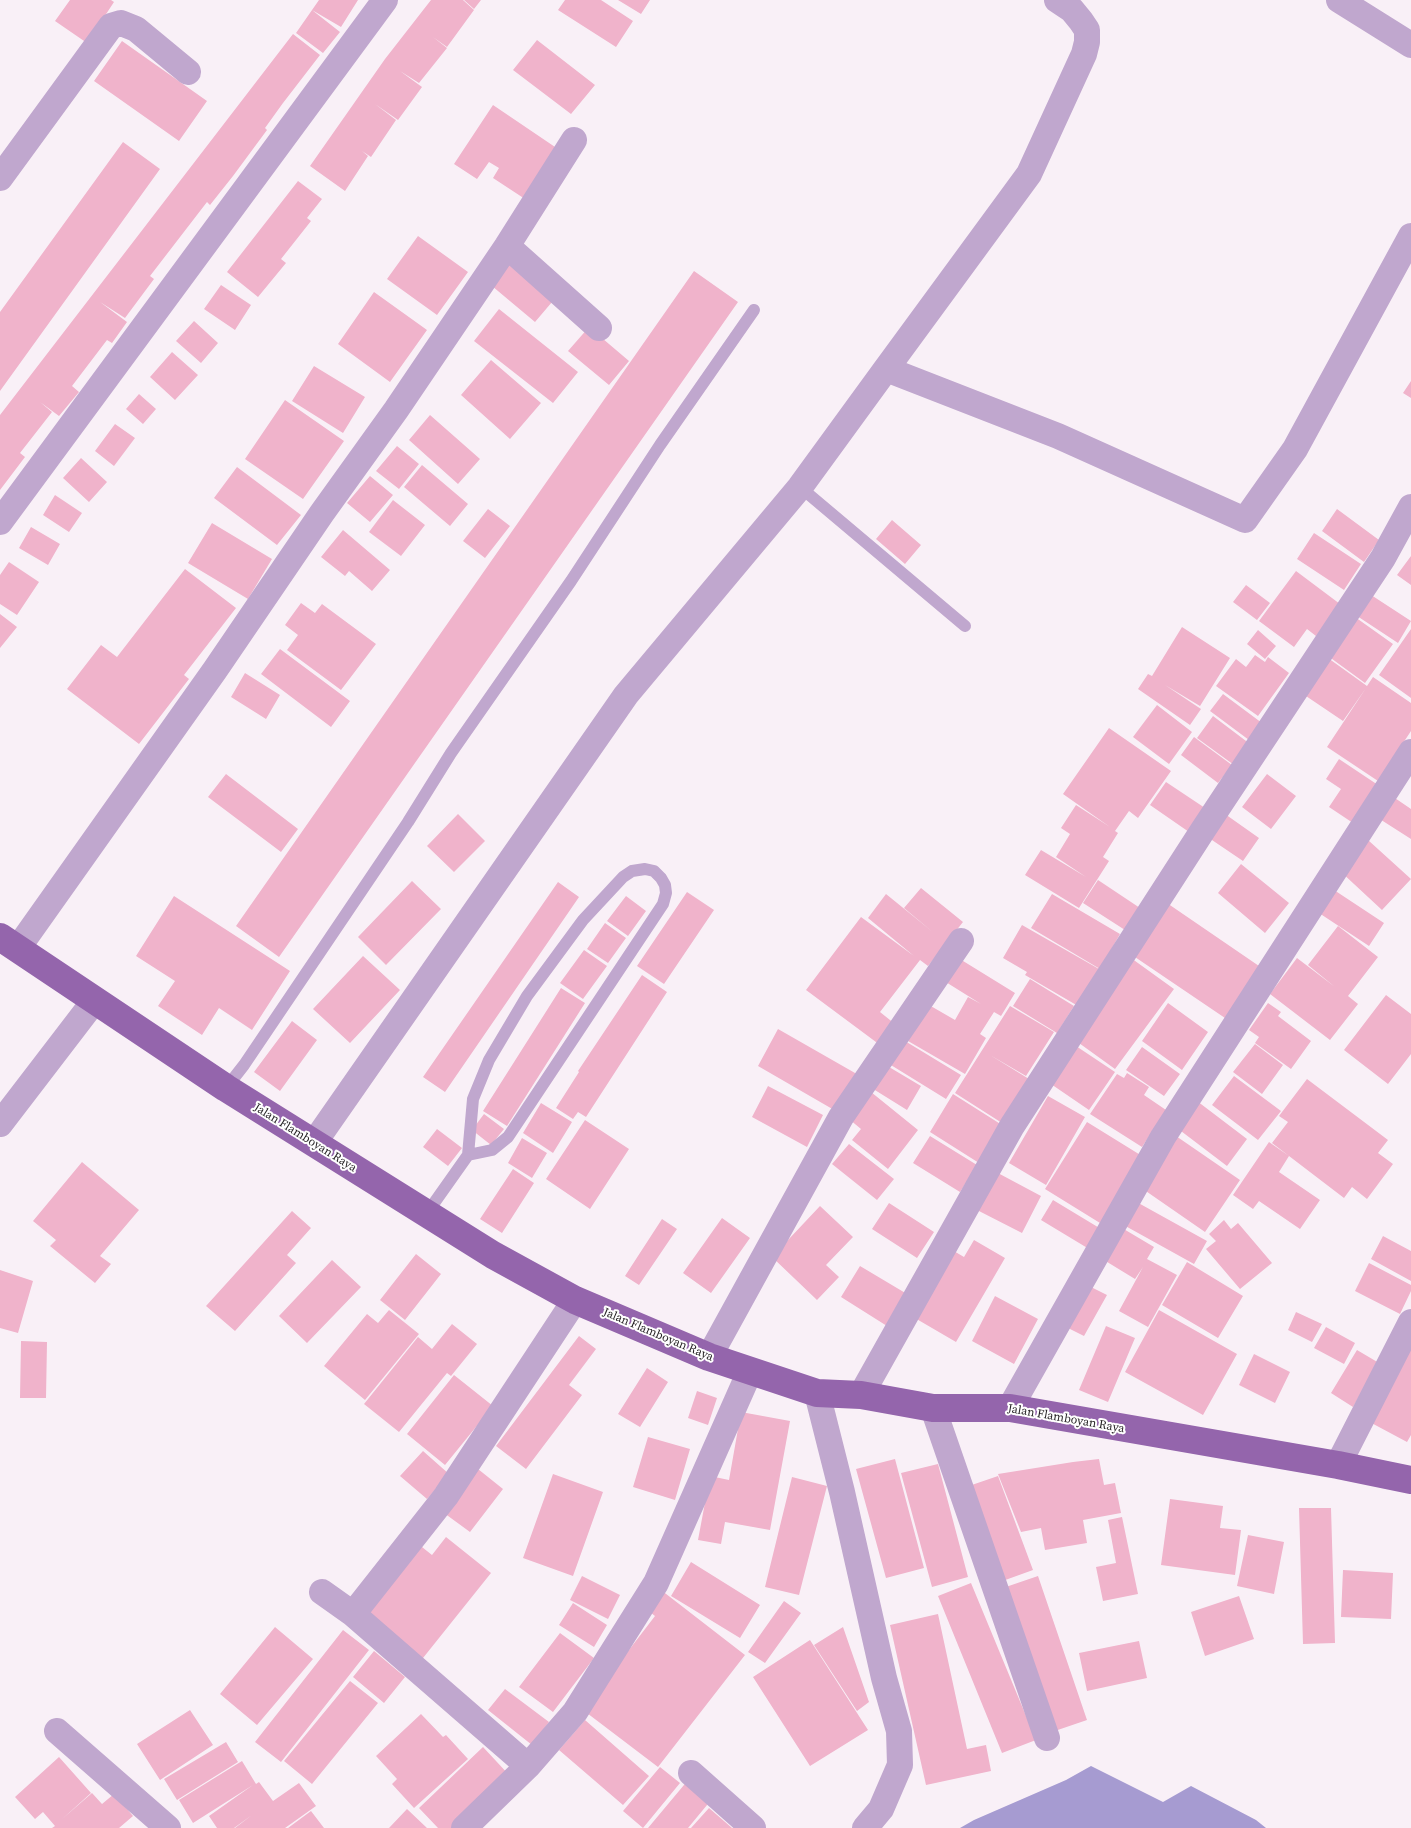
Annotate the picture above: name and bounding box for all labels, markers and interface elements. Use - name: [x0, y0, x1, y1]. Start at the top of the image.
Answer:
- street label: Jalan Flamboyan Raya: [251, 1101, 359, 1175]
- street label: Jalan Flamboyan Raya: [601, 1305, 715, 1365]
- street label: Jalan Flamboyan Raya: [1006, 1402, 1126, 1436]

